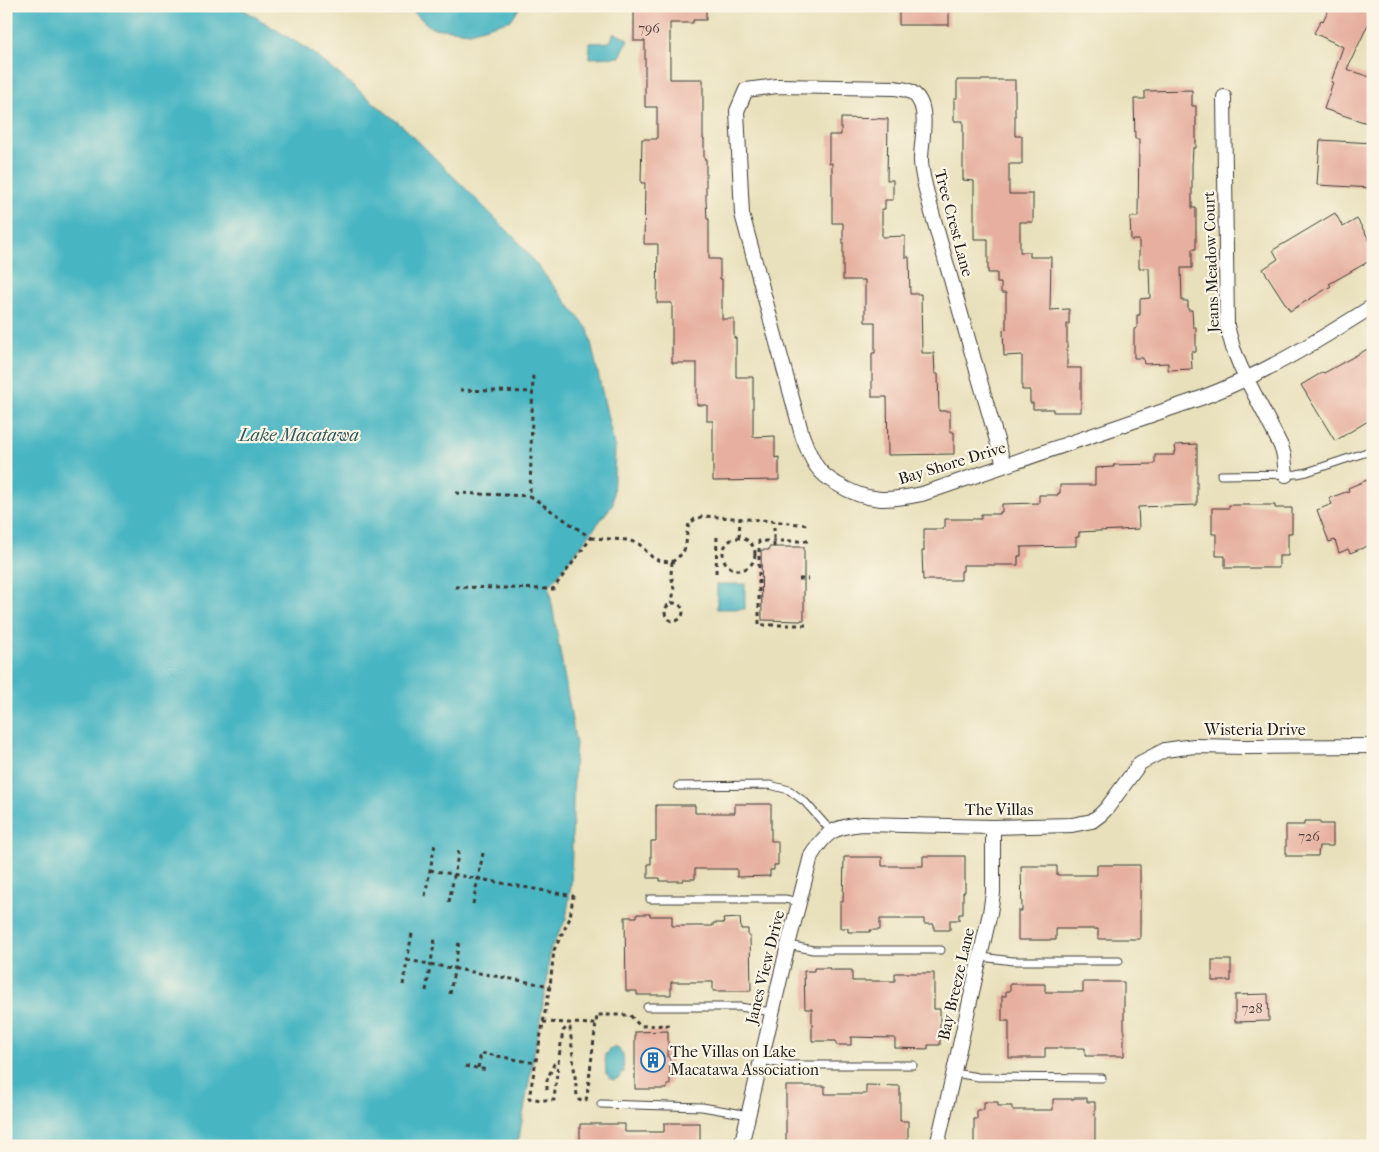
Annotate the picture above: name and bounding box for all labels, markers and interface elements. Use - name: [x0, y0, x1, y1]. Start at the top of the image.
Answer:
- house number: 796: [638, 20, 660, 37]
- street label: Tree Crest Lane: [931, 167, 977, 279]
- street label: Jeans Meadow Court: [1199, 191, 1223, 335]
- water label: Lake Macatawa: [237, 425, 359, 446]
- street label: Bay Shore Drive: [896, 438, 1008, 488]
- street label: Wisteria Drive: [1203, 720, 1306, 739]
- street label: The Villas: [965, 800, 1033, 819]
- house number: 726: [1298, 828, 1320, 845]
- street label: Janes View Drive: [741, 908, 788, 1028]
- street label: Bay Breeze Lane: [934, 926, 978, 1042]
- house number: 728: [1242, 1000, 1262, 1017]
- place label: The Villas on Lake Macatawa Association: [670, 1042, 820, 1079]
- building icon: The Villas on Lake Macatawa Association: [640, 1047, 666, 1073]

